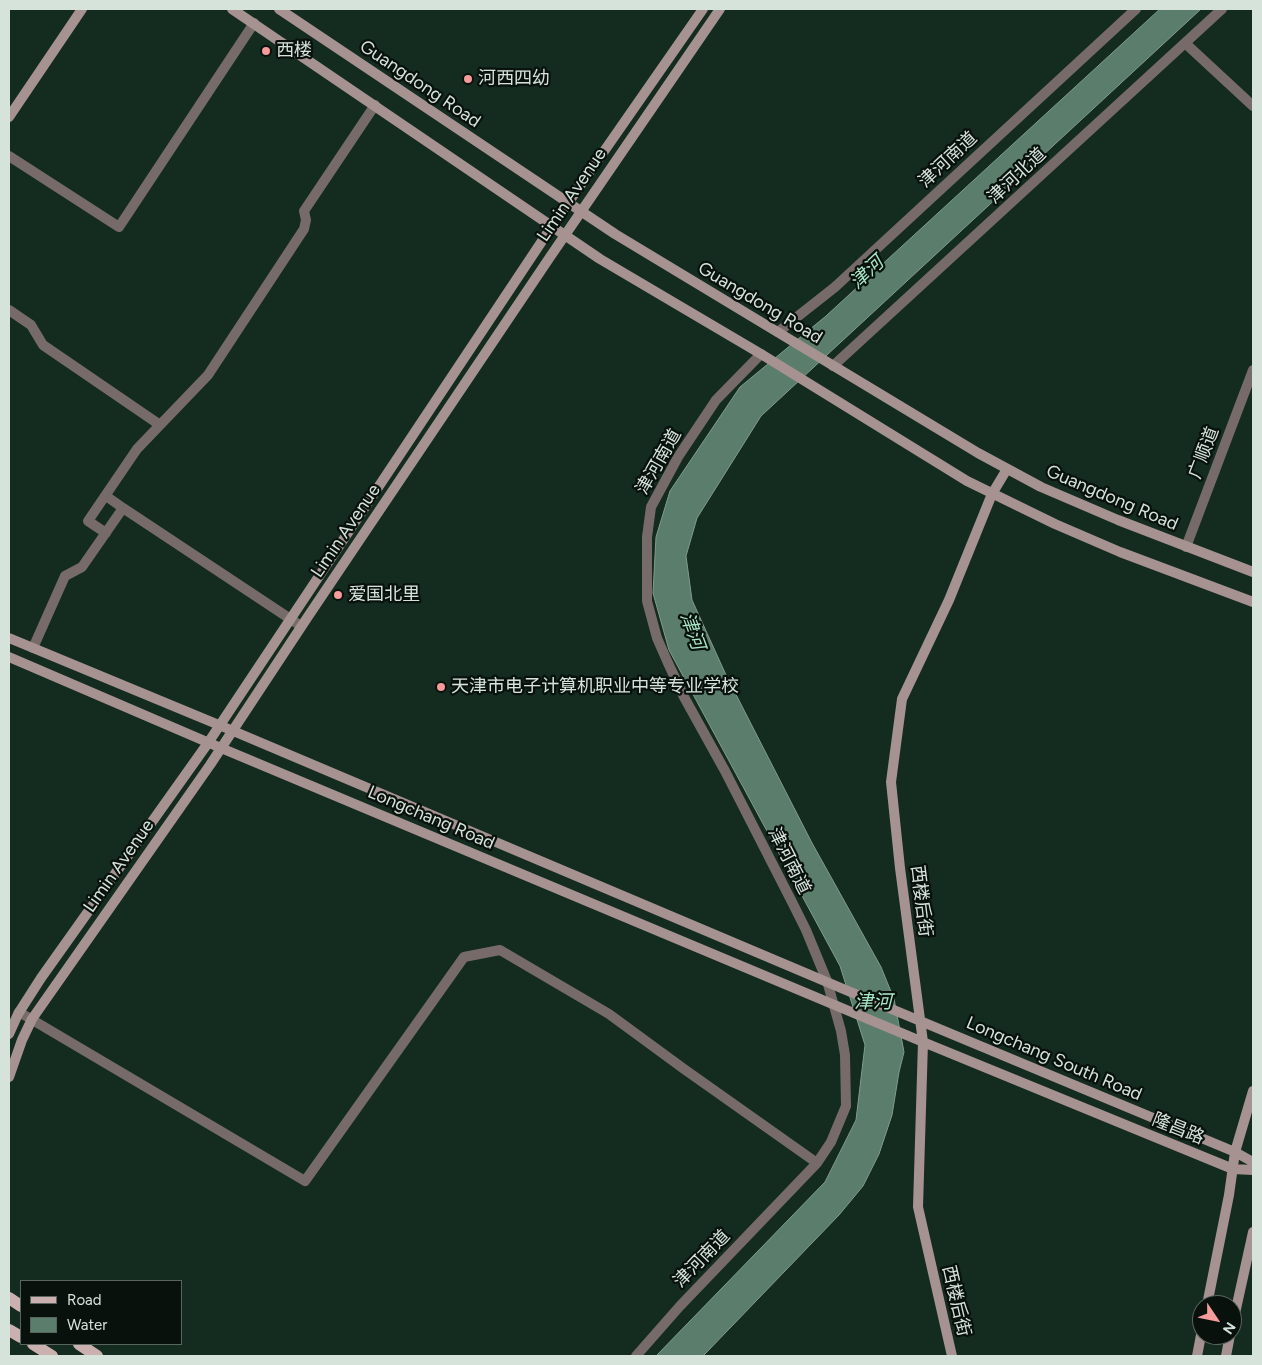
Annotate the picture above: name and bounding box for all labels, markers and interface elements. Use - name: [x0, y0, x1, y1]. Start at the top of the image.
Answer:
- street label: Guangdong Road: [356, 36, 484, 132]
- place label: 西楼: [276, 40, 312, 62]
- marker: 西楼: [260, 45, 272, 57]
- place label: 河西四幼: [478, 68, 550, 90]
- marker: 河西四幼: [462, 73, 474, 85]
- street label: 津河南道: [914, 128, 982, 192]
- street label: Limin Avenue: [533, 144, 611, 246]
- street label: 津河北道: [983, 144, 1051, 208]
- water label: 津河: [845, 252, 889, 294]
- street label: Guangdong Road: [694, 257, 826, 349]
- street label: 广顺道: [1184, 424, 1224, 482]
- street label: 津河南道: [632, 425, 686, 499]
- street label: Guangdong Road: [1043, 461, 1181, 535]
- street label: Limin Avenue: [307, 480, 385, 582]
- place label: 爱国北里: [348, 584, 420, 606]
- marker: 爱国北里: [332, 589, 344, 601]
- water label: 津河: [675, 609, 709, 653]
- place label: 天津市电子计算机职业中等专业学校: [451, 676, 739, 698]
- marker: 天津市电子计算机职业中等专业学校: [435, 681, 447, 693]
- street label: Longchang Road: [364, 782, 498, 854]
- street label: Limin Avenue: [79, 815, 159, 917]
- street label: 津河南道: [763, 824, 815, 898]
- street label: 西楼后街: [906, 864, 936, 938]
- water label: 津河: [854, 991, 892, 1013]
- street label: Longchang South Road: [963, 1012, 1145, 1106]
- street label: 隆昌路: [1149, 1109, 1207, 1149]
- street label: 津河南道: [669, 1226, 735, 1292]
- street label: 西楼后街: [937, 1263, 975, 1339]
- legend: [20, 1280, 182, 1345]
- text: Road: [67, 1291, 102, 1309]
- north arrow: [1192, 1295, 1242, 1345]
- text: Water: [67, 1316, 107, 1334]
- text: N: [1219, 1319, 1239, 1337]

